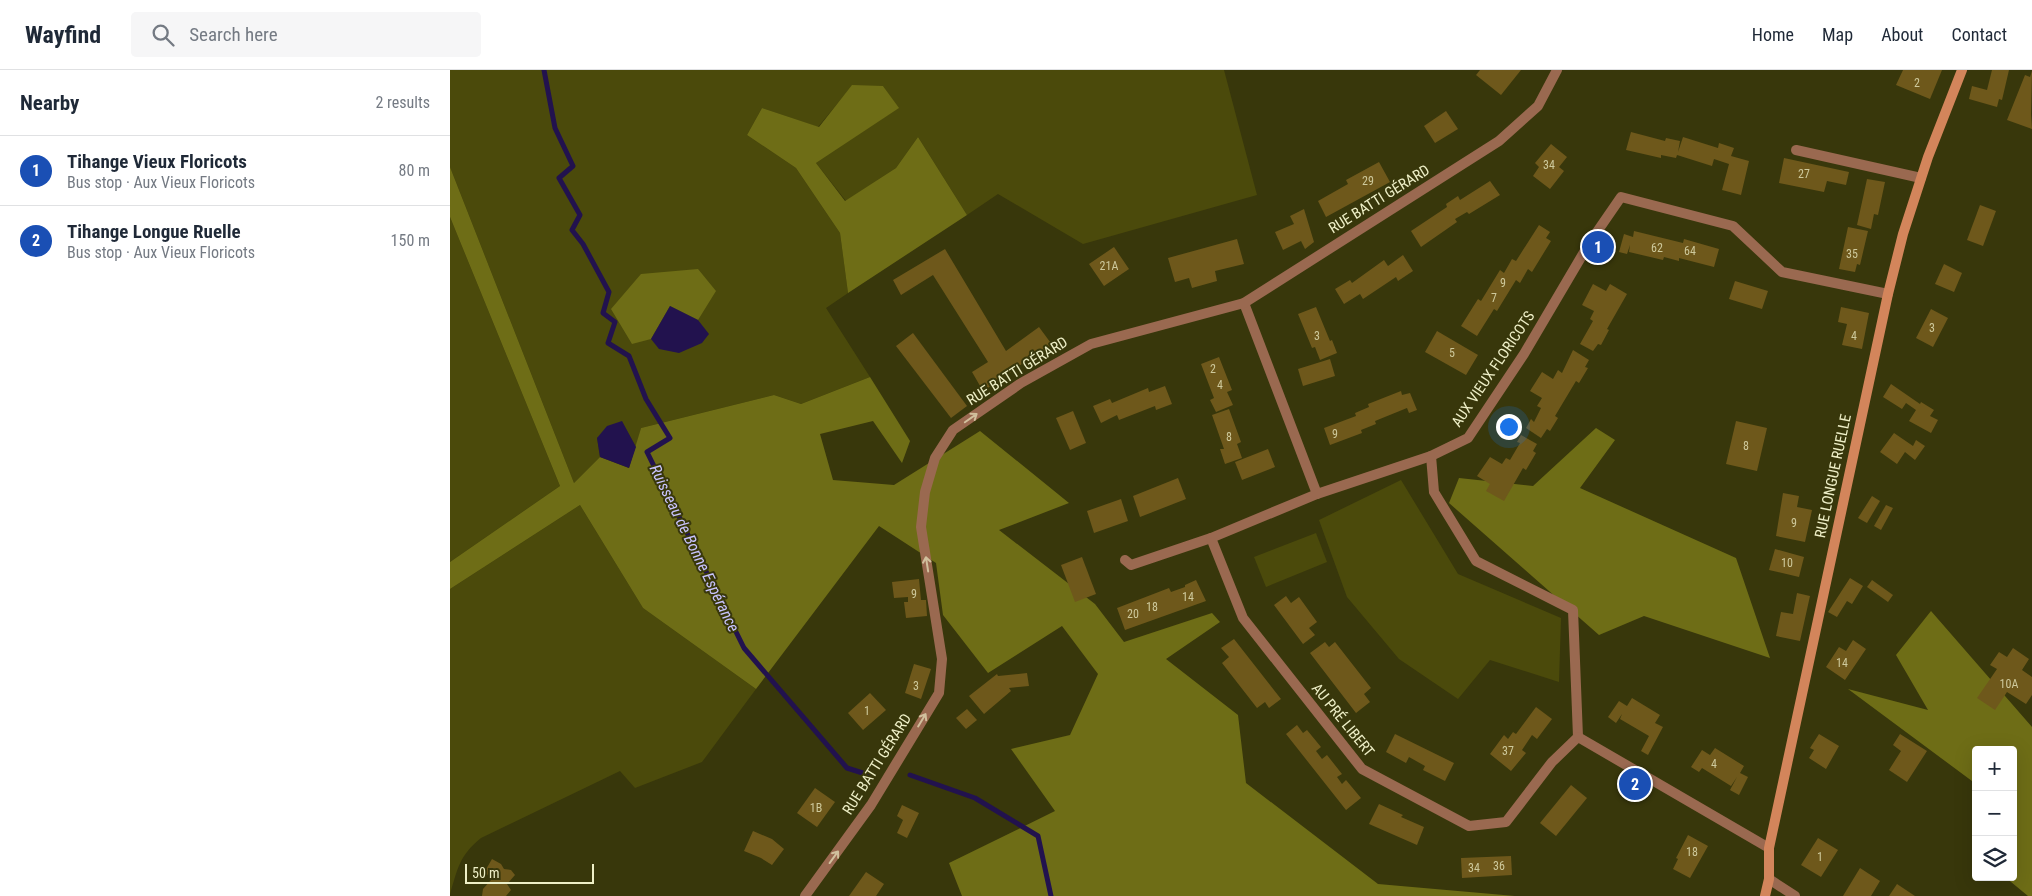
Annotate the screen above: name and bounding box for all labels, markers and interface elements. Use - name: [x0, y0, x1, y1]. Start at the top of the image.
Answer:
- search box: [131, 12, 481, 57]
- text: Wayfind: [25, 21, 101, 49]
- icon: search: [149, 21, 177, 49]
- text: Search here: [189, 23, 278, 46]
- text: Home: [1752, 24, 1794, 45]
- text: Map: [1822, 24, 1853, 45]
- text: About: [1881, 24, 1923, 45]
- text: Contact: [1951, 24, 2007, 45]
- house number: 2: [1914, 76, 1920, 90]
- text: Nearby: [20, 91, 79, 115]
- text: 2 results: [375, 93, 430, 112]
- text: Tihange Vieux Floricots: [67, 150, 247, 173]
- house number: 34: [1543, 158, 1555, 172]
- text: 1: [32, 161, 40, 180]
- text: 80 m: [398, 161, 430, 180]
- street label: RUE BATTI GÉRARD: [1325, 161, 1433, 237]
- house number: 27: [1798, 167, 1810, 181]
- text: Bus stop · Aux Vieux Floricots: [67, 173, 255, 192]
- house number: 29: [1362, 174, 1374, 188]
- text: Tihange Longue Ruelle: [67, 220, 241, 243]
- pin: 1: [1582, 228, 1614, 266]
- text: 2: [32, 231, 40, 250]
- text: 150 m: [391, 231, 430, 250]
- house number: 62: [1651, 241, 1663, 255]
- text: Bus stop · Aux Vieux Floricots: [67, 243, 255, 262]
- house number: 64: [1684, 244, 1696, 258]
- house number: 35: [1846, 247, 1858, 261]
- house number: 21A: [1100, 259, 1118, 273]
- house number: 9: [1500, 276, 1506, 290]
- house number: 7: [1491, 291, 1497, 305]
- street label: AUX VIEUX FLORICOTS: [1448, 307, 1539, 430]
- house number: 3: [1929, 321, 1935, 335]
- house number: 3: [1314, 329, 1320, 343]
- house number: 4: [1851, 329, 1857, 343]
- street label: RUE BATTI GÉRARD: [963, 333, 1071, 409]
- house number: 5: [1449, 346, 1455, 360]
- house number: 2: [1210, 362, 1216, 376]
- house number: 4: [1217, 378, 1223, 392]
- one-way arrow: [964, 413, 978, 423]
- street label: RUE LONGUE RUELLE: [1811, 413, 1855, 539]
- your location: [1496, 414, 1522, 440]
- house number: 9: [1332, 427, 1338, 441]
- house number: 8: [1226, 430, 1232, 444]
- house number: 8: [1743, 439, 1749, 453]
- water label: Ruisseau de Bonne Espérance: [646, 462, 743, 635]
- house number: 9: [1791, 516, 1797, 530]
- one-way arrow: [921, 556, 931, 572]
- house number: 10: [1781, 556, 1793, 570]
- house number: 9: [911, 587, 917, 601]
- house number: 14: [1182, 590, 1194, 604]
- house number: 18: [1146, 600, 1158, 614]
- house number: 20: [1127, 607, 1139, 621]
- house number: 14: [1836, 656, 1848, 670]
- house number: 10A: [2000, 677, 2018, 691]
- house number: 3: [913, 679, 919, 693]
- street label: AU PRÉ LIBERT: [1308, 680, 1378, 761]
- house number: 1: [864, 704, 870, 718]
- street label: RUE BATTI GÉRARD: [839, 710, 915, 818]
- one-way arrow: [918, 714, 928, 728]
- house number: 37: [1502, 744, 1514, 758]
- map controls: [1972, 746, 2017, 881]
- button: +: [1972, 746, 2017, 791]
- house number: 4: [1711, 757, 1717, 771]
- pin: 2: [1619, 765, 1651, 803]
- button: −: [1972, 791, 2017, 836]
- house number: 1B: [810, 801, 822, 815]
- button: layers: [1972, 836, 2017, 881]
- house number: 18: [1686, 845, 1698, 859]
- one-way arrow: [829, 850, 839, 864]
- house number: 1: [1817, 850, 1823, 864]
- house number: 36: [1493, 859, 1505, 873]
- scale bar: [465, 861, 594, 884]
- house number: 34: [1468, 861, 1480, 875]
- text: 50 m: [472, 865, 500, 881]

